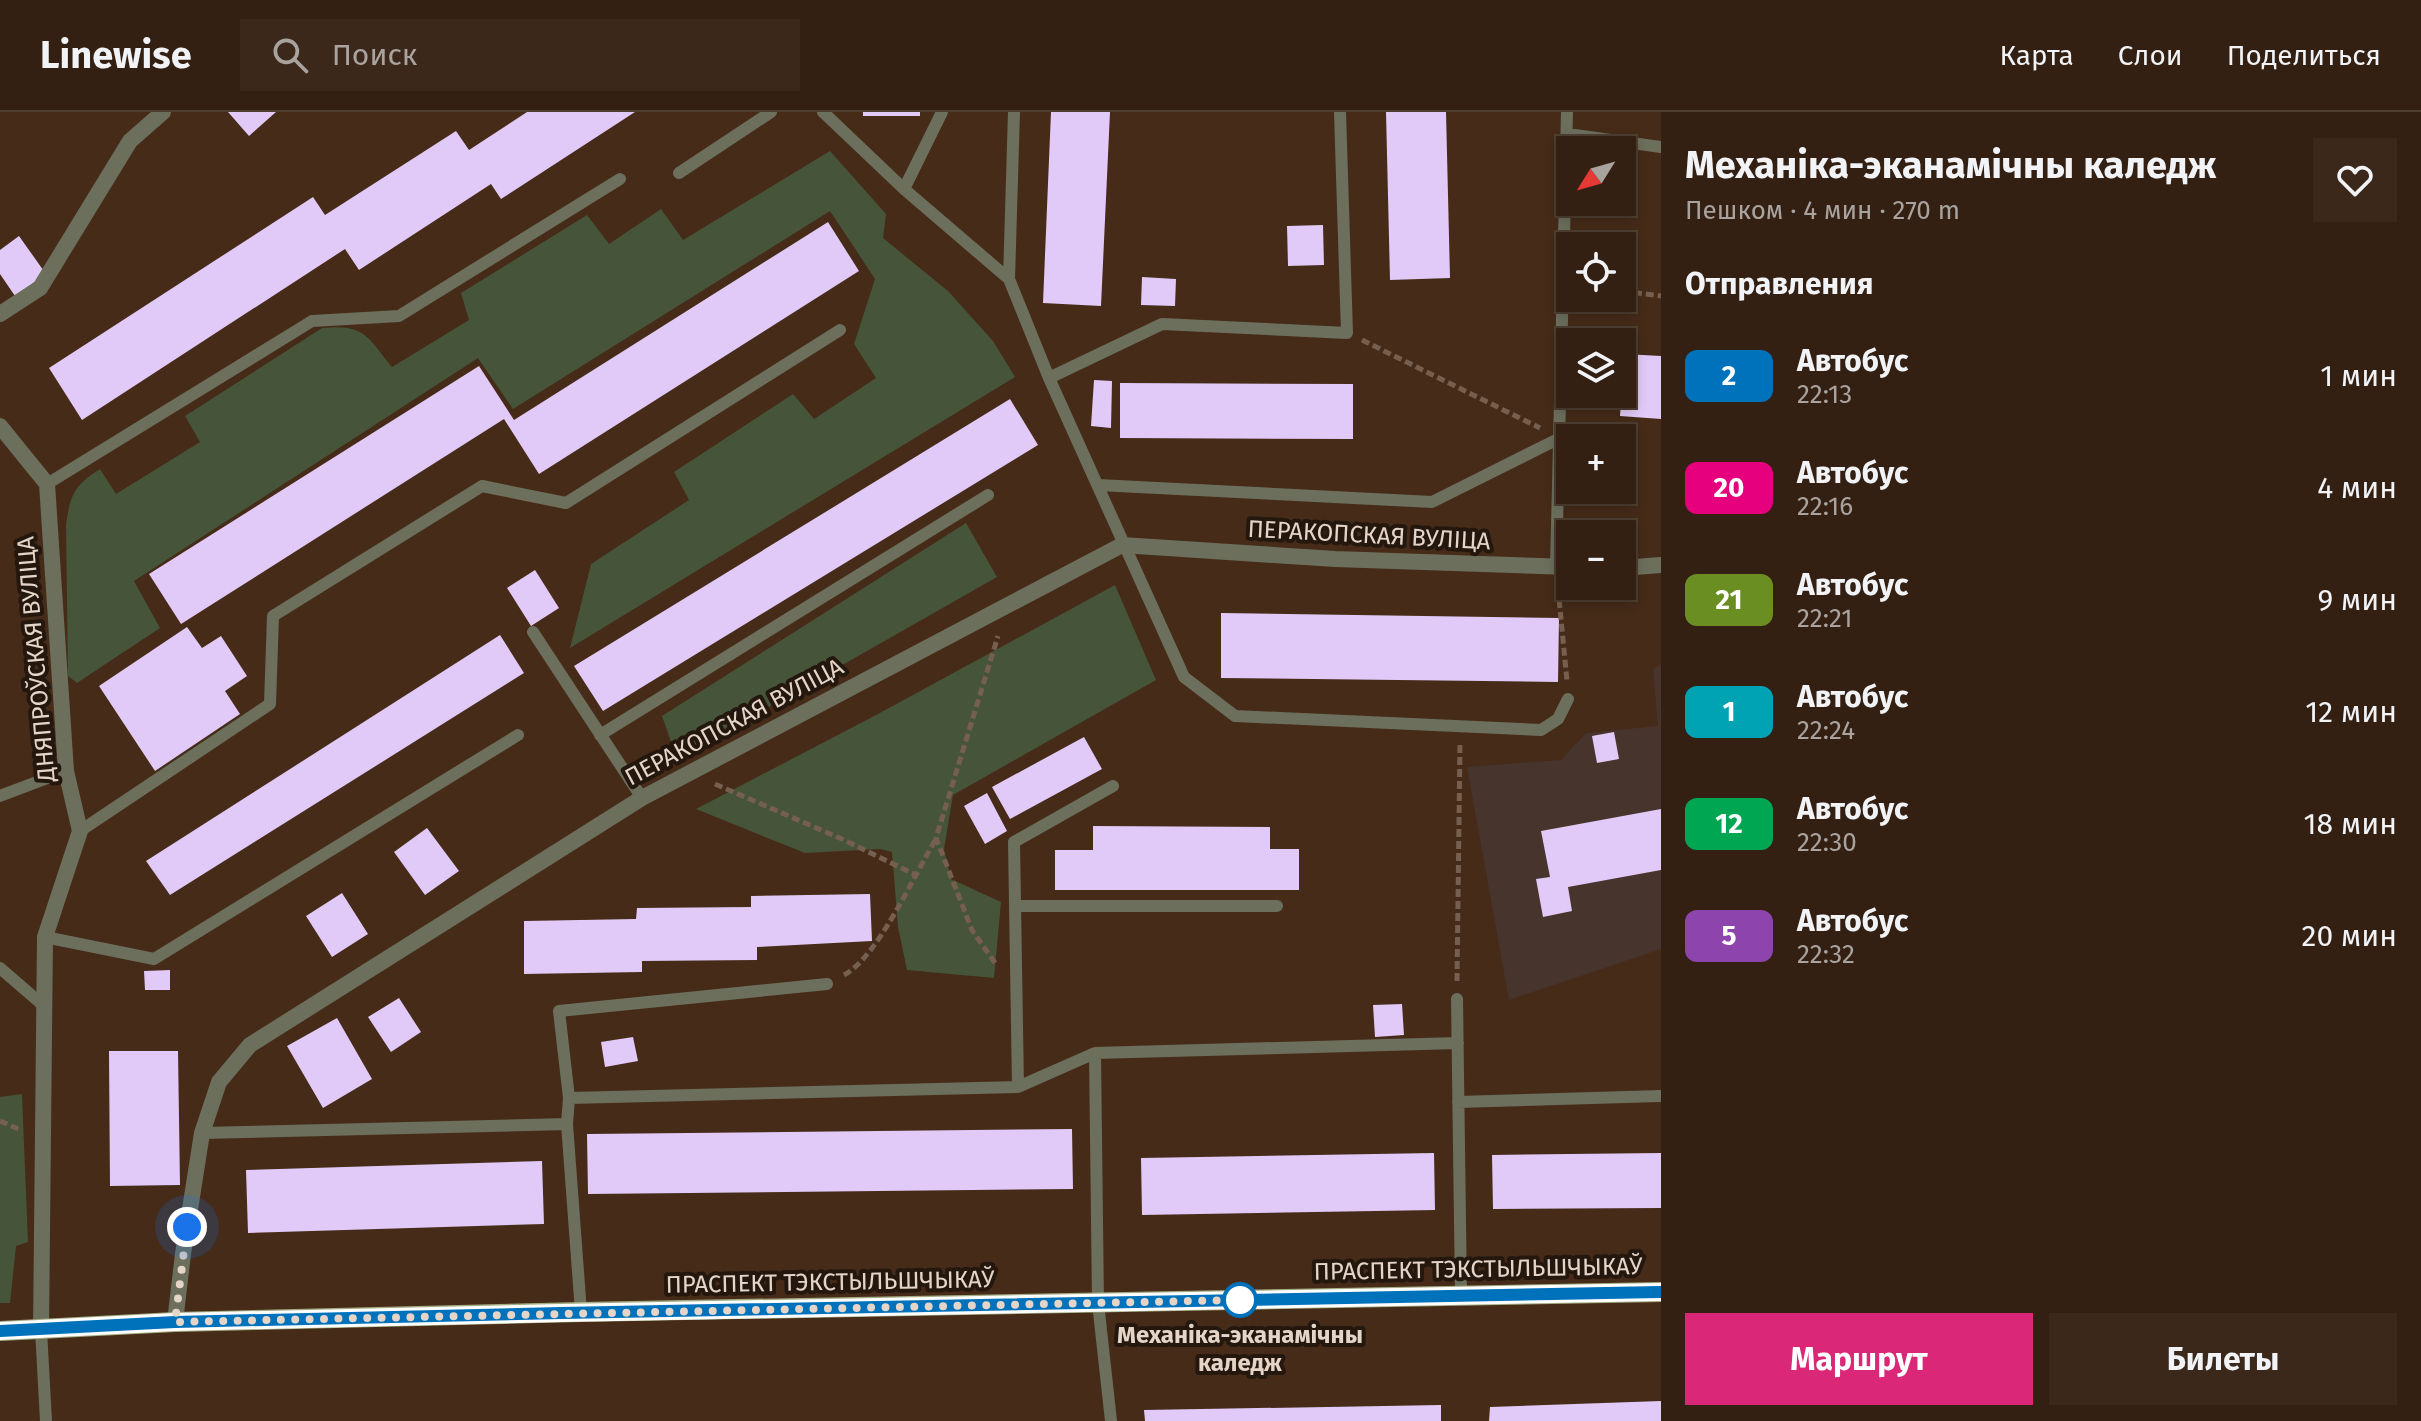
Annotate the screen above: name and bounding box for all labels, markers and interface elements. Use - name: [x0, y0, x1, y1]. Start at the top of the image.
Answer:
- search box: [240, 19, 800, 91]
- text: Linewise: [40, 32, 192, 78]
- icon: search: [268, 33, 312, 77]
- text: Поиск: [332, 37, 417, 73]
- text: Карта: [1999, 39, 2074, 72]
- text: Слои: [2118, 39, 2183, 72]
- text: Поделиться: [2227, 39, 2381, 72]
- north arrow: [1556, 136, 1636, 216]
- map controls: [1556, 136, 1636, 600]
- button: heart: [2313, 138, 2397, 222]
- text: Механіка-эканамічны каледж: [1685, 142, 2216, 188]
- text: Пешком · 4 мин · 270 m: [1685, 195, 1960, 226]
- button: locate: [1556, 232, 1636, 312]
- text: Отправления: [1685, 266, 1874, 302]
- button: layers: [1556, 328, 1636, 408]
- text: Автобус: [1797, 343, 1908, 379]
- text: 1 мин: [2320, 358, 2397, 394]
- text: 2: [1722, 359, 1736, 392]
- text: 22:13: [1797, 379, 1852, 410]
- button: +: [1556, 424, 1636, 504]
- text: Автобус: [1797, 455, 1908, 491]
- text: 4 мин: [2317, 470, 2397, 506]
- text: 20: [1714, 471, 1744, 504]
- text: 22:16: [1797, 491, 1853, 522]
- street label: ПЕРАКОПСКАЯ ВУЛІЦА: [1247, 515, 1491, 555]
- button: −: [1556, 520, 1636, 600]
- street label: ДНЯПРОЎСКАЯ ВУЛІЦА: [10, 535, 61, 784]
- text: Автобус: [1797, 567, 1908, 603]
- text: 9 мин: [2317, 582, 2397, 618]
- text: 21: [1716, 583, 1742, 616]
- text: 22:21: [1797, 603, 1852, 634]
- street label: ПЕРАКОПСКАЯ ВУЛІЦА: [620, 652, 848, 791]
- text: Автобус: [1797, 679, 1908, 715]
- text: 12 мин: [2305, 694, 2397, 730]
- text: 1: [1723, 695, 1736, 728]
- text: 22:24: [1797, 715, 1855, 746]
- text: Автобус: [1797, 791, 1908, 827]
- text: 18 мин: [2304, 806, 2397, 842]
- text: 12: [1715, 807, 1743, 840]
- text: 22:30: [1797, 827, 1857, 858]
- text: Автобус: [1797, 903, 1908, 939]
- text: 20 мин: [2302, 918, 2397, 954]
- text: 5: [1721, 919, 1737, 952]
- text: 22:32: [1797, 939, 1855, 970]
- your location: [167, 1207, 207, 1247]
- street label: ПРАСПЕКТ ТЭКСТЫЛЬШЧЫКАЎ: [1313, 1251, 1644, 1286]
- street label: ПРАСПЕКТ ТЭКСТЫЛЬШЧЫКАЎ: [665, 1264, 996, 1299]
- marker: Механіка-эканамічны каледж: [1223, 1283, 1257, 1317]
- button: Маршрут: [1685, 1313, 2033, 1405]
- button: Билеты: [2049, 1313, 2397, 1405]
- place label: Механіка-эканамічны каледж: [1117, 1321, 1363, 1377]

